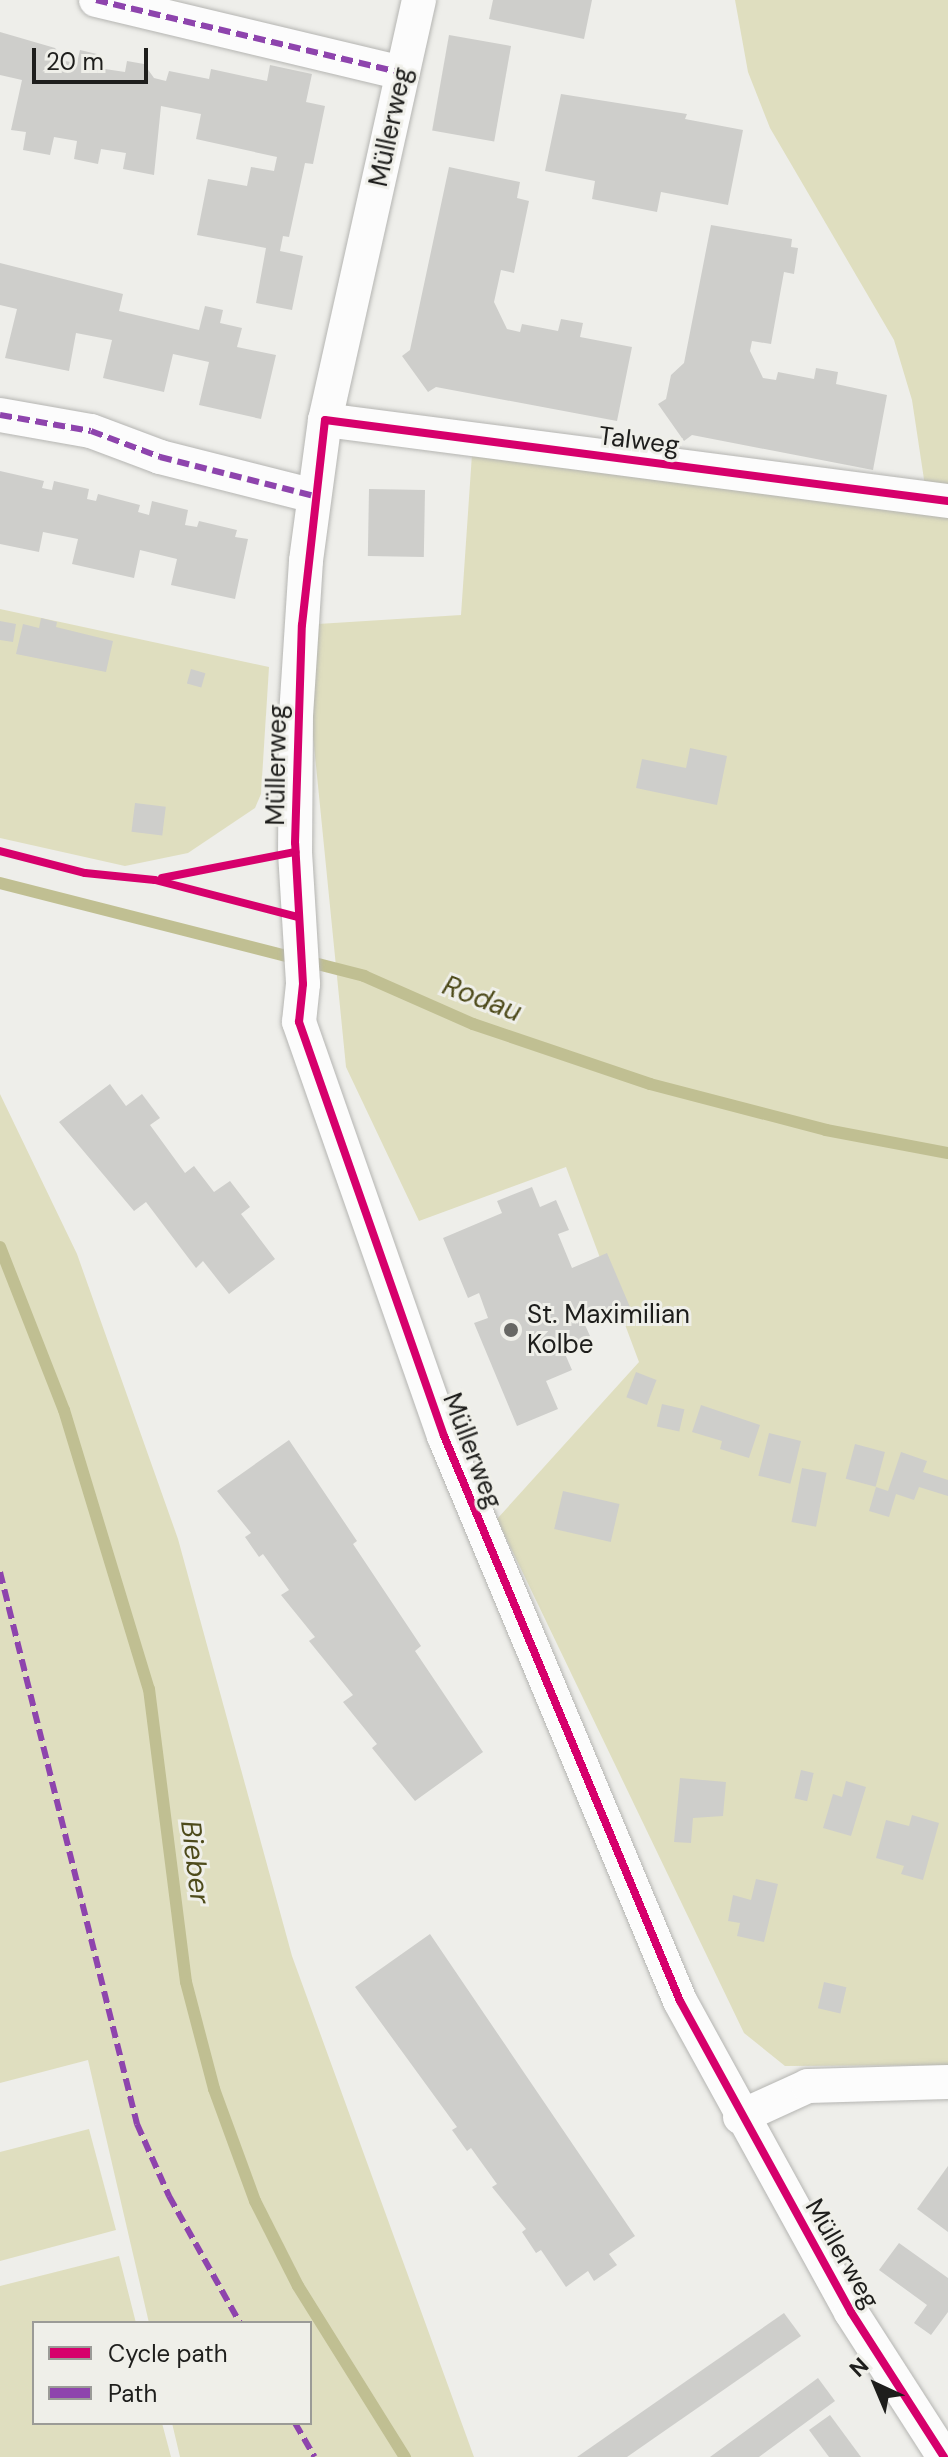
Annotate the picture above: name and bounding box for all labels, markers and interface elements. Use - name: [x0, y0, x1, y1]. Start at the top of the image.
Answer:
- scale bar: [36, 32, 152, 82]
- text: 20 m: [46, 46, 104, 77]
- street label: Müllerweg: [363, 64, 419, 190]
- street label: Talweg: [597, 421, 681, 461]
- street label: Müllerweg: [260, 704, 294, 826]
- water label: Rodau: [438, 969, 526, 1029]
- place label: St. Maximilian Kolbe: [527, 1299, 690, 1360]
- marker: St. Maximilian Kolbe: [502, 1321, 520, 1339]
- street label: Müllerweg: [436, 1389, 508, 1513]
- water label: Bieber: [173, 1819, 217, 1905]
- street label: Müllerweg: [798, 2194, 886, 2314]
- legend: [32, 2321, 312, 2425]
- text: Cycle path: [108, 2338, 227, 2369]
- north arrow: [836, 2345, 916, 2425]
- text: N: [843, 2351, 875, 2383]
- text: Path: [108, 2378, 157, 2409]

